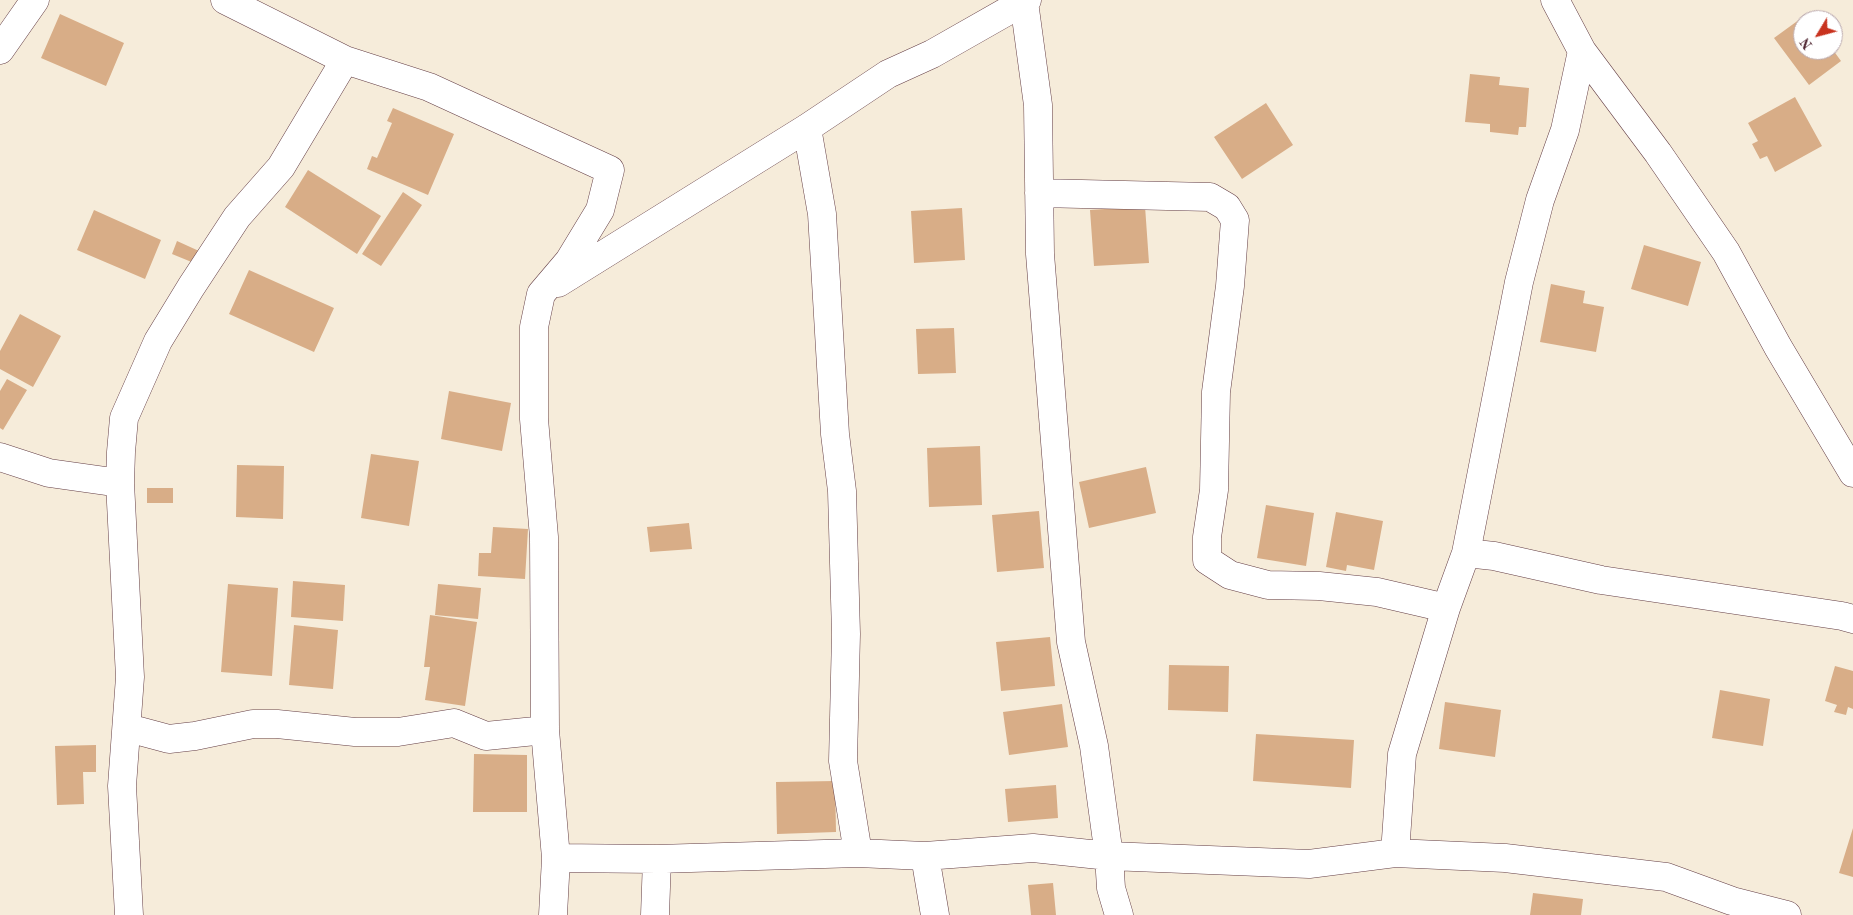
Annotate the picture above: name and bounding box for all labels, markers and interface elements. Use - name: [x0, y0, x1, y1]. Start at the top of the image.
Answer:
- north arrow: [1793, 10, 1843, 60]
- text: N: [1798, 35, 1816, 52]

